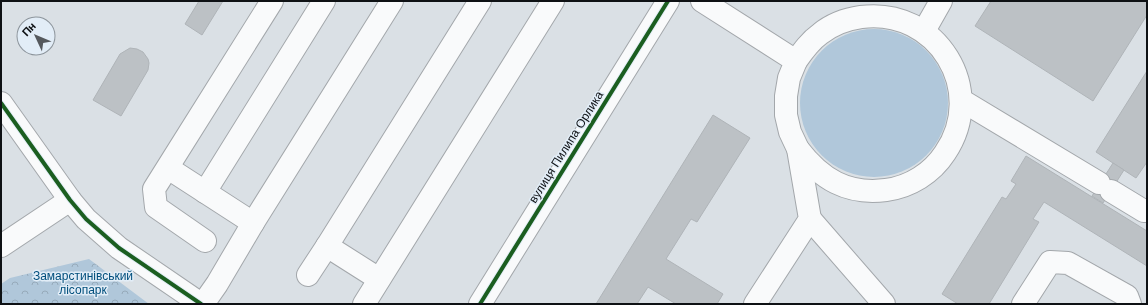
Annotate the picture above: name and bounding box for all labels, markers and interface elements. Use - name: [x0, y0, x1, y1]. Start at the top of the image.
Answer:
- north arrow: [16, 16, 56, 56]
- text: Пн: [19, 20, 38, 38]
- street label: вулиця Пилипа Орлика: [526, 88, 606, 206]
- park label: Замарстинівський лісопарк: [33, 269, 133, 297]

